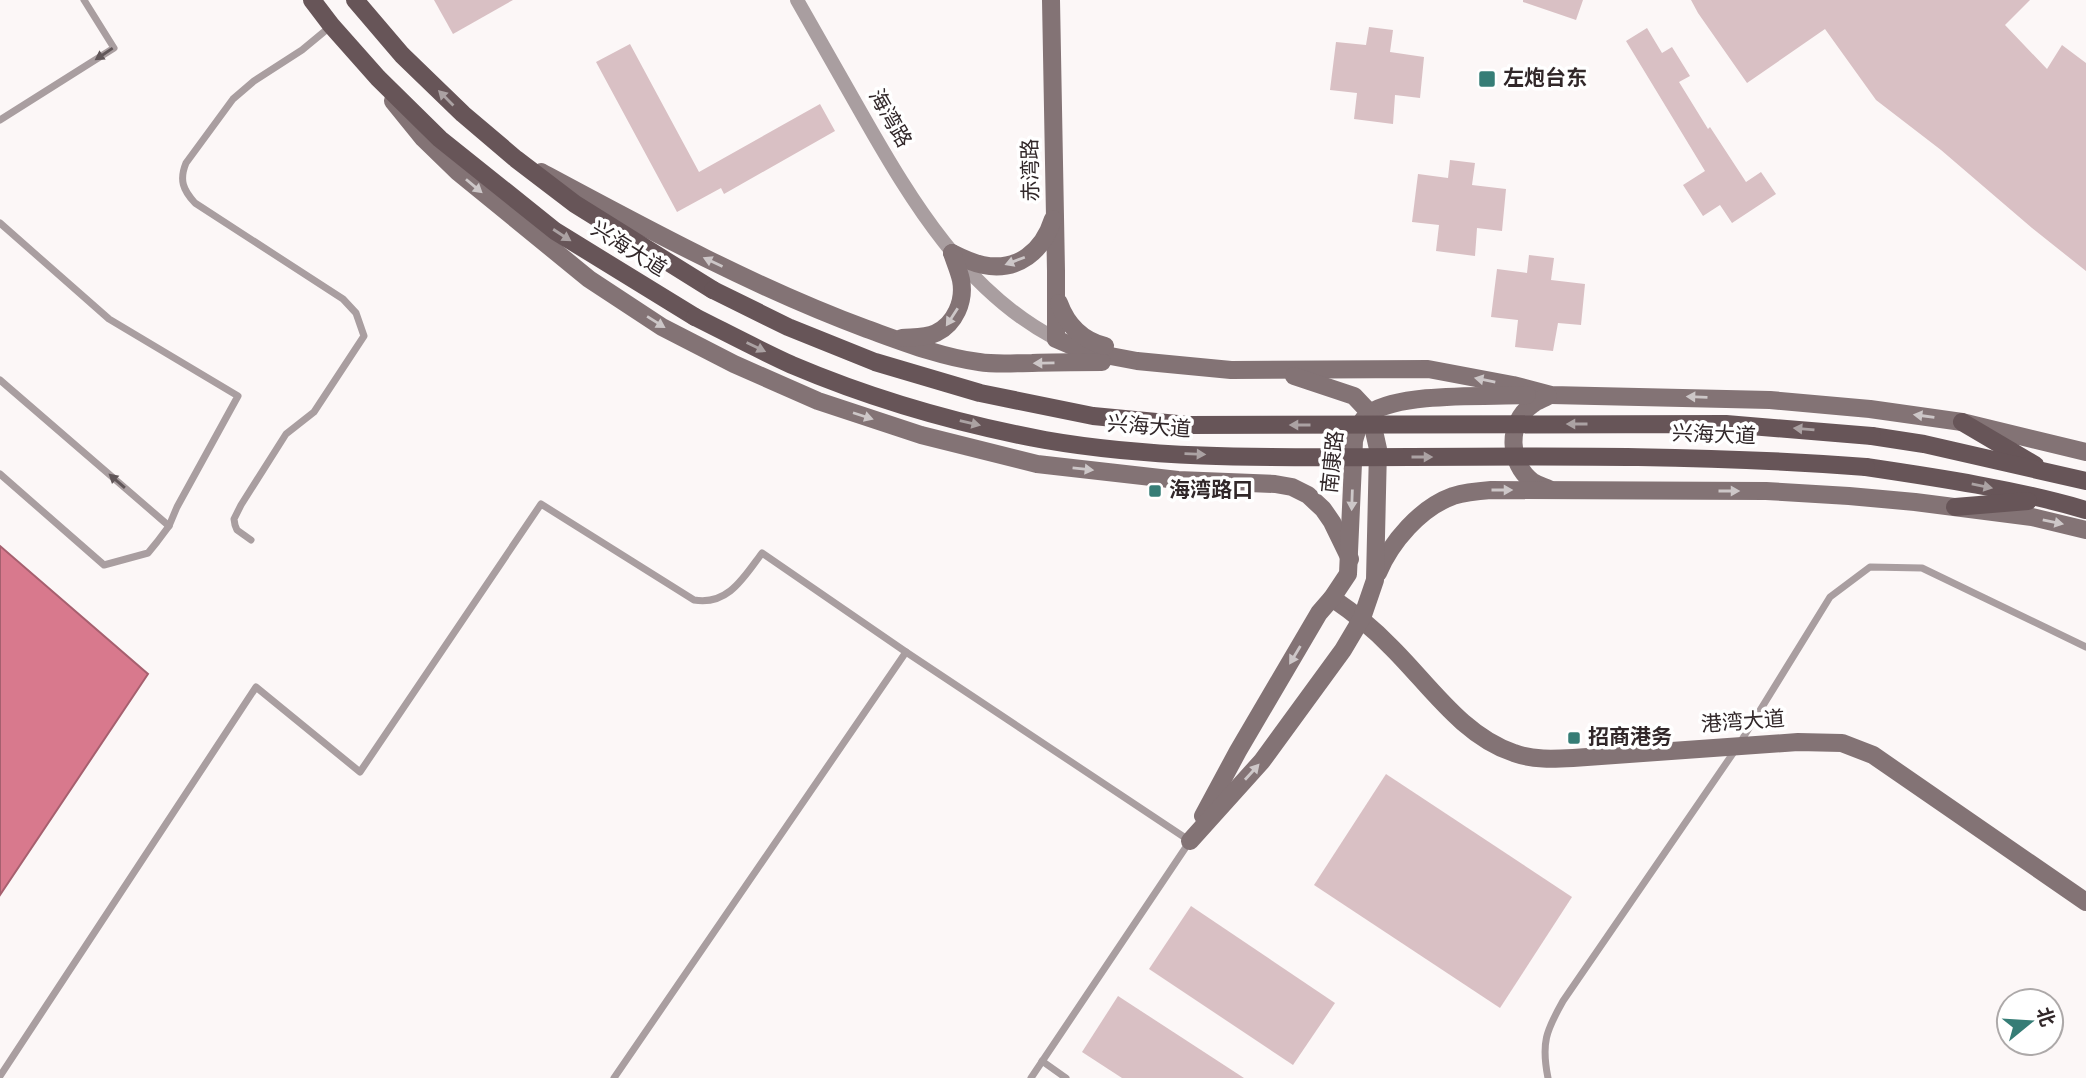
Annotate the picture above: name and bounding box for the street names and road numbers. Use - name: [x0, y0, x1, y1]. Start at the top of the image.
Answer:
- street label: 海湾路: [862, 85, 916, 153]
- street label: 赤湾路: [1018, 138, 1046, 202]
- street label: 兴海大道: [585, 216, 671, 284]
- street label: 兴海大道: [1106, 412, 1192, 444]
- street label: 兴海大道: [1672, 421, 1756, 451]
- street label: 南康路: [1317, 429, 1351, 495]
- street label: 港湾大道: [1700, 707, 1786, 739]

